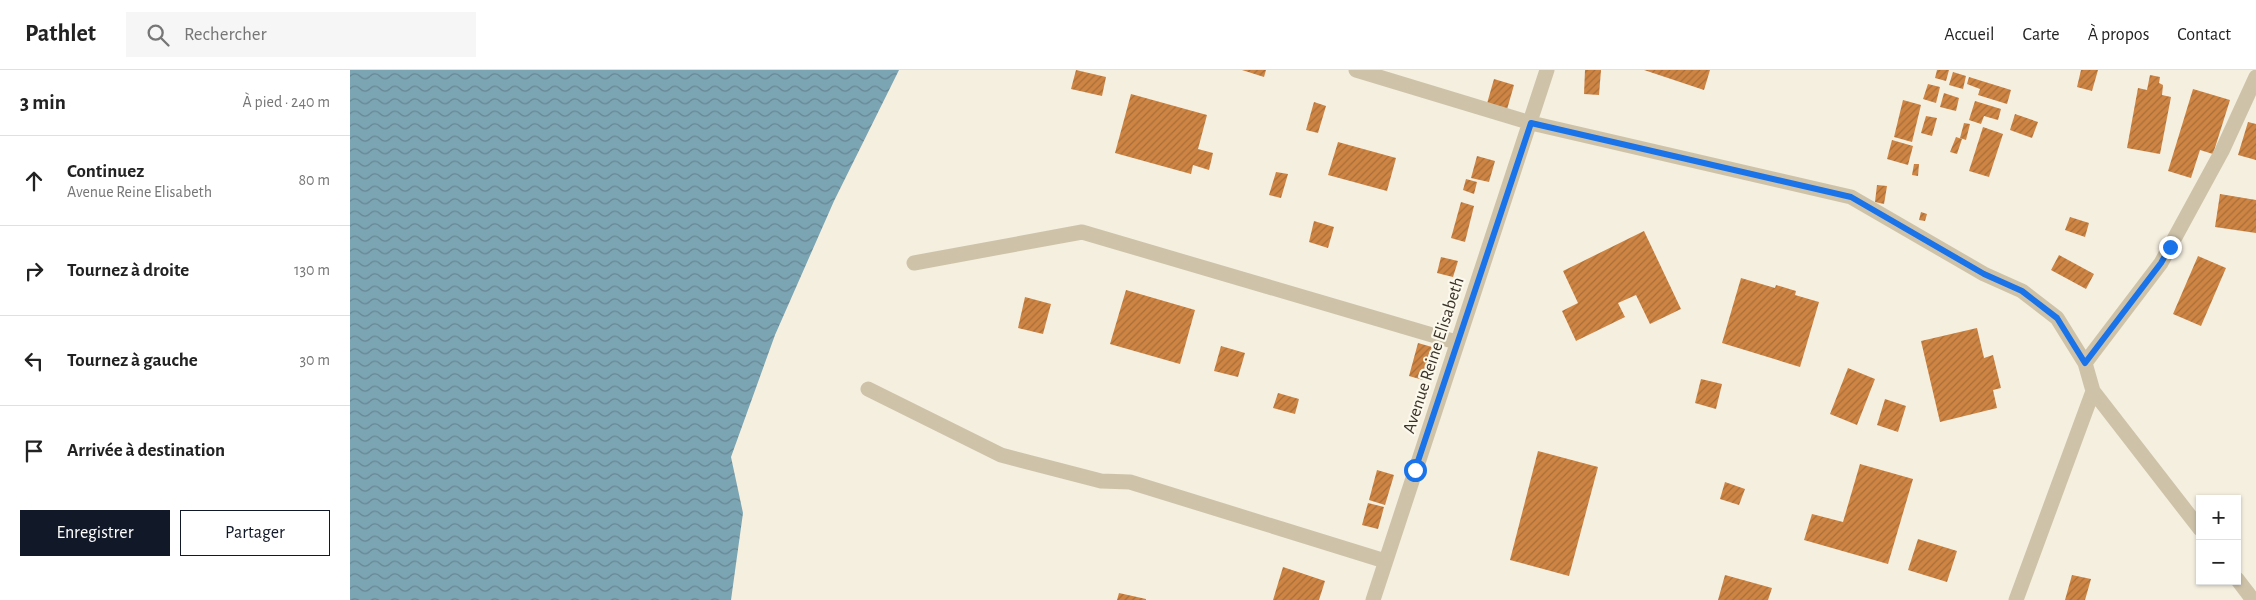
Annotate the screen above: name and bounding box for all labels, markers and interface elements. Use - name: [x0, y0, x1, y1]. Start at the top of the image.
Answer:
- search box: [126, 12, 476, 57]
- icon: search: [144, 21, 172, 49]
- text: Pathlet: [25, 22, 96, 46]
- text: Rechercher: [184, 25, 267, 44]
- text: Accueil: [1944, 26, 1995, 44]
- text: Carte: [2023, 26, 2060, 44]
- text: À propos: [2088, 26, 2149, 44]
- text: Contact: [2177, 26, 2231, 44]
- text: 3 min: [20, 92, 66, 113]
- text: À pied · 240 m: [243, 94, 330, 110]
- text: Continuez: [67, 162, 144, 181]
- icon: ahead: [20, 167, 48, 195]
- text: 80 m: [299, 172, 330, 188]
- text: Avenue Reine Elisabeth: [67, 184, 212, 200]
- route end: [2159, 236, 2182, 259]
- icon: right: [20, 257, 48, 285]
- text: Tournez à droite: [67, 261, 189, 280]
- text: 130 m: [294, 262, 330, 278]
- street label: Avenue Reine Elisabeth: [1400, 275, 1468, 436]
- icon: left: [20, 347, 48, 375]
- text: Tournez à gauche: [67, 351, 198, 370]
- text: 30 m: [300, 352, 330, 368]
- icon: arrive: [20, 437, 48, 465]
- text: Arrivée à destination: [67, 441, 225, 460]
- route start: [1404, 459, 1427, 482]
- map controls: [2196, 495, 2241, 585]
- button: +: [2196, 495, 2241, 540]
- button: Enregistrer: [20, 510, 170, 556]
- button: Partager: [180, 510, 330, 556]
- button: −: [2196, 540, 2241, 585]

